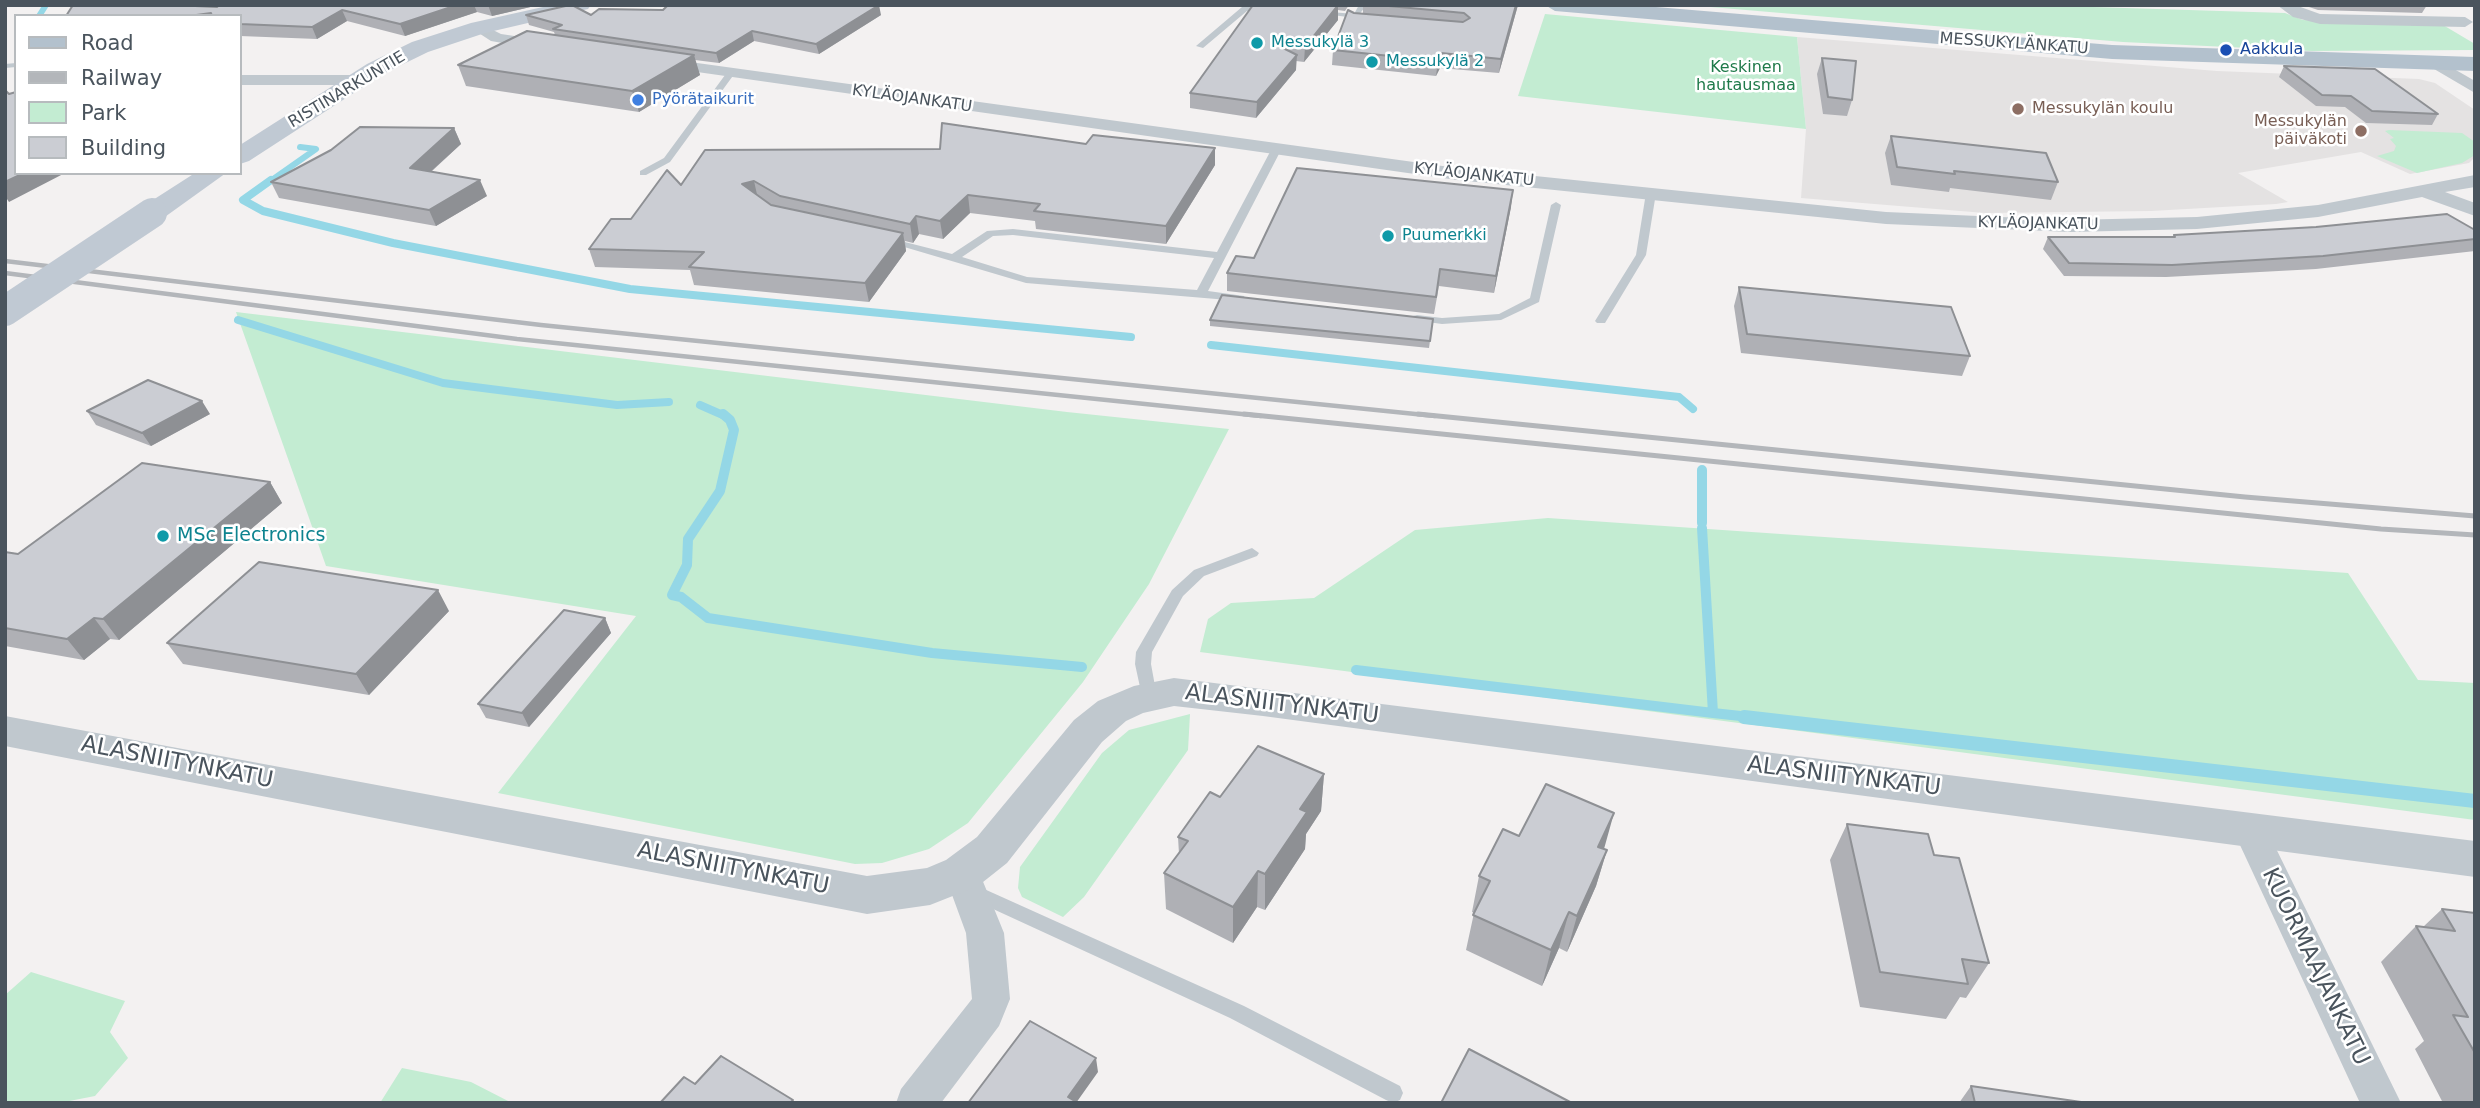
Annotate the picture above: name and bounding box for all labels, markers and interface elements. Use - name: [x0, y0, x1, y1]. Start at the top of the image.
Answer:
- legend: [14, 14, 242, 175]
- street label: MESSUKYLÄNKATU: [1939, 29, 2089, 59]
- text: Road: [81, 31, 134, 55]
- place label: Messukylä 3: [1271, 33, 1369, 53]
- marker: Messukylä 3: [1249, 35, 1265, 51]
- place label: Aakkula: [2240, 40, 2303, 60]
- marker: Aakkula: [2218, 42, 2234, 58]
- street label: RISTINARKUNTIE: [285, 48, 409, 132]
- place label: Messukylä 2: [1386, 52, 1484, 72]
- marker: Messukylä 2: [1364, 54, 1380, 70]
- park label: Keskinen hautausmaa: [1696, 58, 1796, 96]
- text: Railway: [81, 66, 162, 90]
- street label: KYLÄOJANKATU: [851, 81, 973, 117]
- place label: Pyörätaikurit: [652, 90, 754, 110]
- marker: Pyörätaikurit: [630, 92, 646, 108]
- place label: Messukylän koulu: [2032, 99, 2173, 119]
- text: Park: [81, 101, 126, 125]
- marker: Messukylän koulu: [2010, 101, 2026, 117]
- place label: Messukylän päiväkoti: [2254, 112, 2347, 150]
- marker: Messukylän päiväkoti: [2353, 123, 2369, 139]
- text: Building: [81, 136, 166, 160]
- street label: KYLÄOJANKATU: [1413, 159, 1535, 191]
- street label: KYLÄOJANKATU: [1977, 213, 2099, 235]
- place label: Puumerkki: [1402, 226, 1487, 246]
- marker: Puumerkki: [1380, 228, 1396, 244]
- place label: MSc Electronics: [177, 525, 325, 547]
- marker: MSc Electronics: [155, 528, 171, 544]
- street label: ALASNIITYNKATU: [1184, 679, 1380, 731]
- street label: ALASNIITYNKATU: [79, 731, 275, 795]
- street label: ALASNIITYNKATU: [1746, 751, 1942, 803]
- street label: ALASNIITYNKATU: [635, 837, 831, 901]
- street label: KUORMAAJANKATU: [2255, 864, 2375, 1070]

